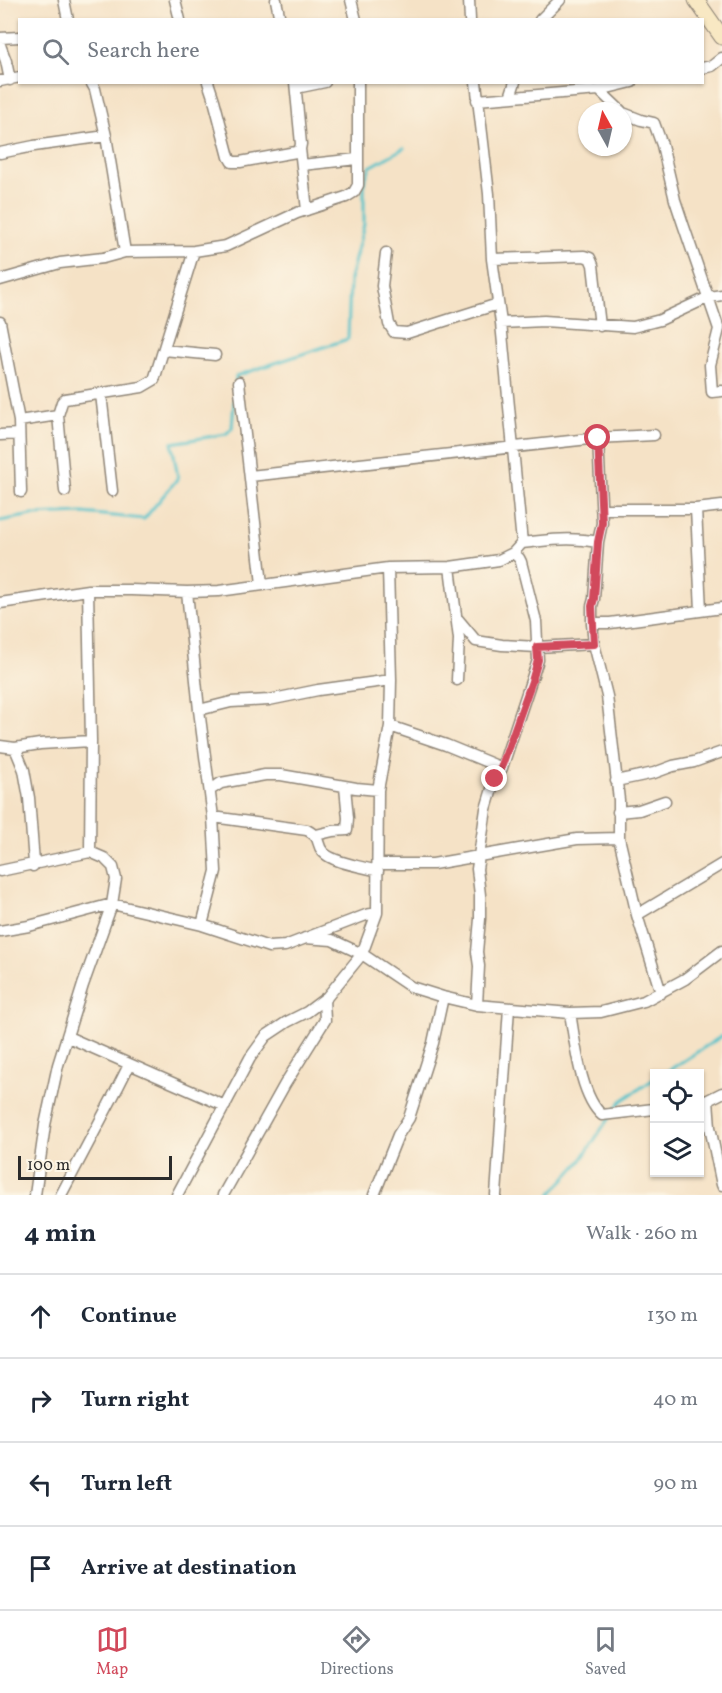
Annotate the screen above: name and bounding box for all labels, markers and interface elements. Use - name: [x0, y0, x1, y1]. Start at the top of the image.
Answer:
- search box: [18, 18, 704, 84]
- icon: search: [39, 35, 72, 68]
- text: Search here: [87, 36, 200, 67]
- north arrow: [578, 102, 632, 156]
- route start: [584, 424, 610, 450]
- route end: [481, 765, 507, 791]
- map controls: [650, 1069, 704, 1177]
- button: locate: [650, 1069, 704, 1123]
- button: layers: [650, 1123, 704, 1177]
- scale bar: [18, 1153, 172, 1180]
- text: 100 m: [27, 1155, 70, 1177]
- text: 4 min: [24, 1216, 96, 1252]
- text: Walk · 260 m: [586, 1220, 698, 1248]
- icon: ahead: [24, 1300, 57, 1333]
- text: Continue: [81, 1301, 177, 1332]
- text: 130 m: [647, 1302, 698, 1330]
- icon: right: [24, 1384, 57, 1417]
- text: Turn right: [81, 1385, 189, 1416]
- text: 40 m: [653, 1386, 698, 1414]
- icon: left: [24, 1468, 57, 1501]
- text: Turn left: [81, 1469, 172, 1500]
- text: 90 m: [654, 1470, 698, 1498]
- icon: arrive: [24, 1552, 57, 1585]
- text: Arrive at destination: [81, 1553, 297, 1584]
- tab: Map: [96, 1623, 129, 1681]
- tab: Directions: [320, 1623, 394, 1681]
- tab: Saved: [585, 1623, 626, 1681]

